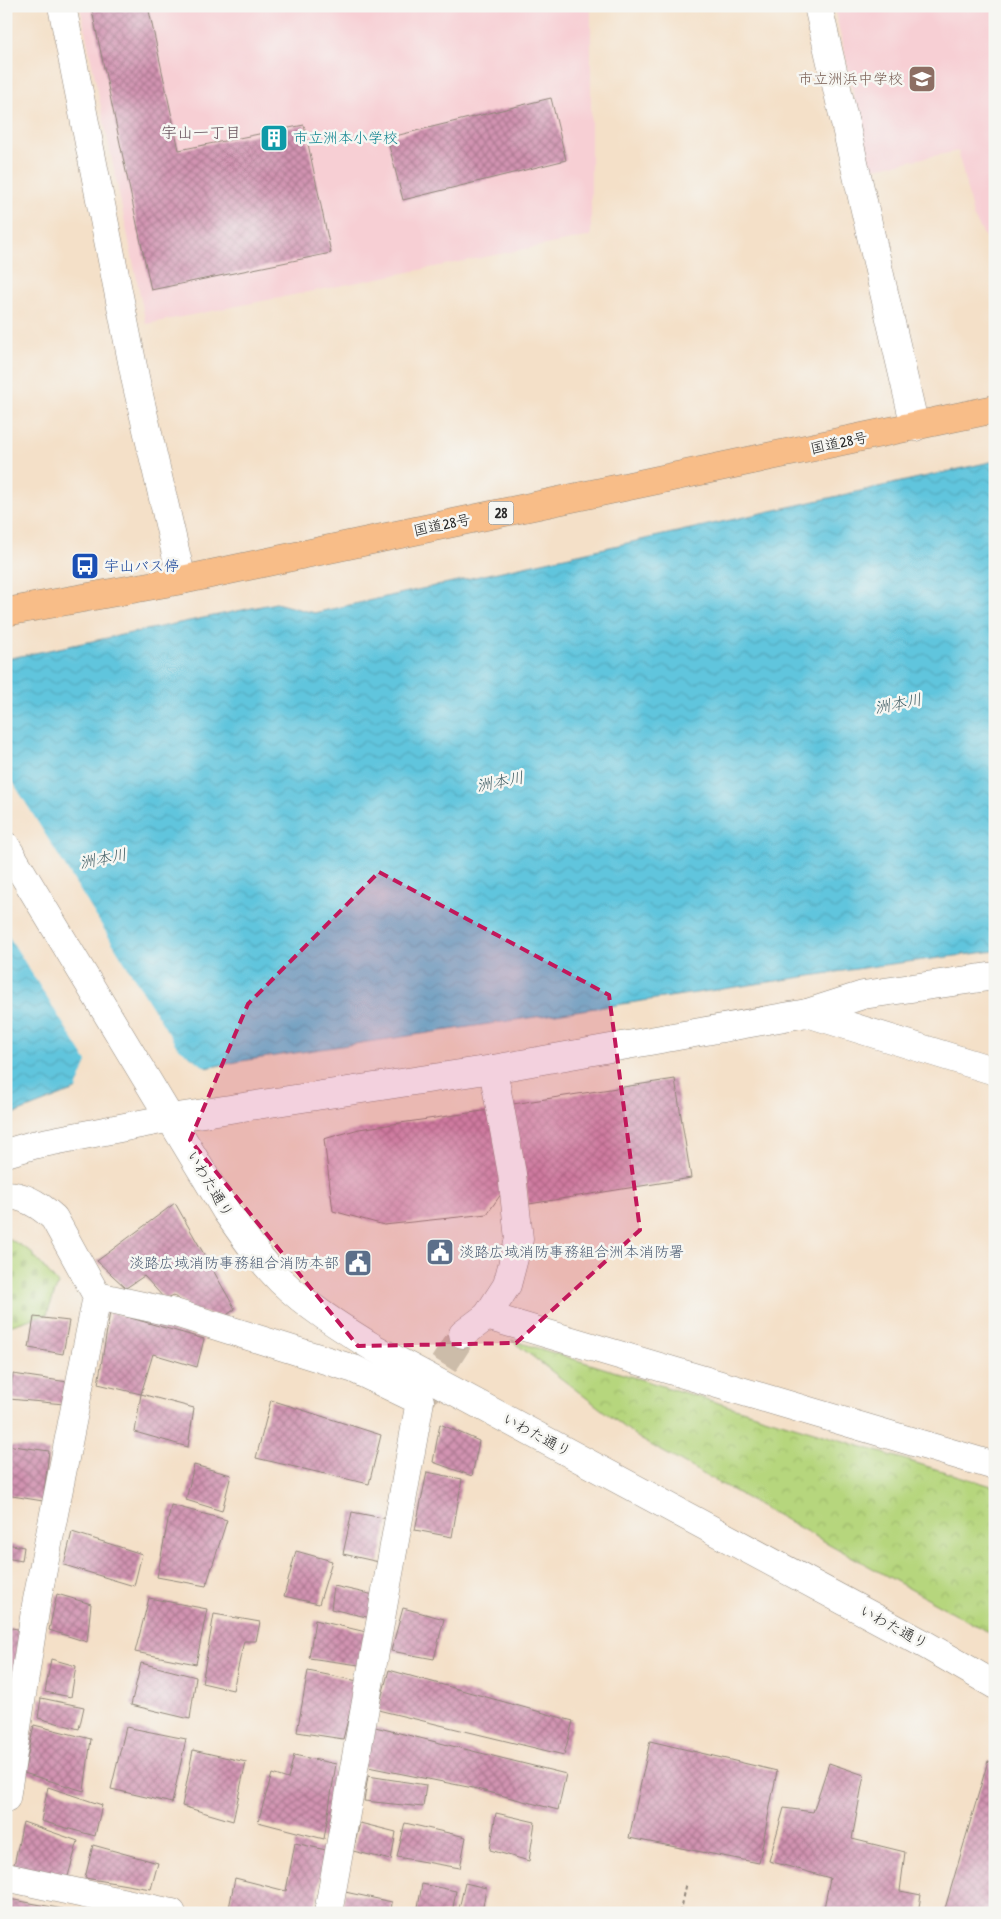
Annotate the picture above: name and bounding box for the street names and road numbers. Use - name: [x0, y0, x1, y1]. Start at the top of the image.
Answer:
- street label: 国道28号: [808, 426, 870, 459]
- road number: 28: [488, 502, 514, 524]
- street label: 国道28号: [411, 508, 473, 541]
- street label: いわた通り: [182, 1146, 239, 1221]
- street label: いわた通り: [499, 1408, 575, 1461]
- street label: いわた通り: [856, 1600, 932, 1653]

